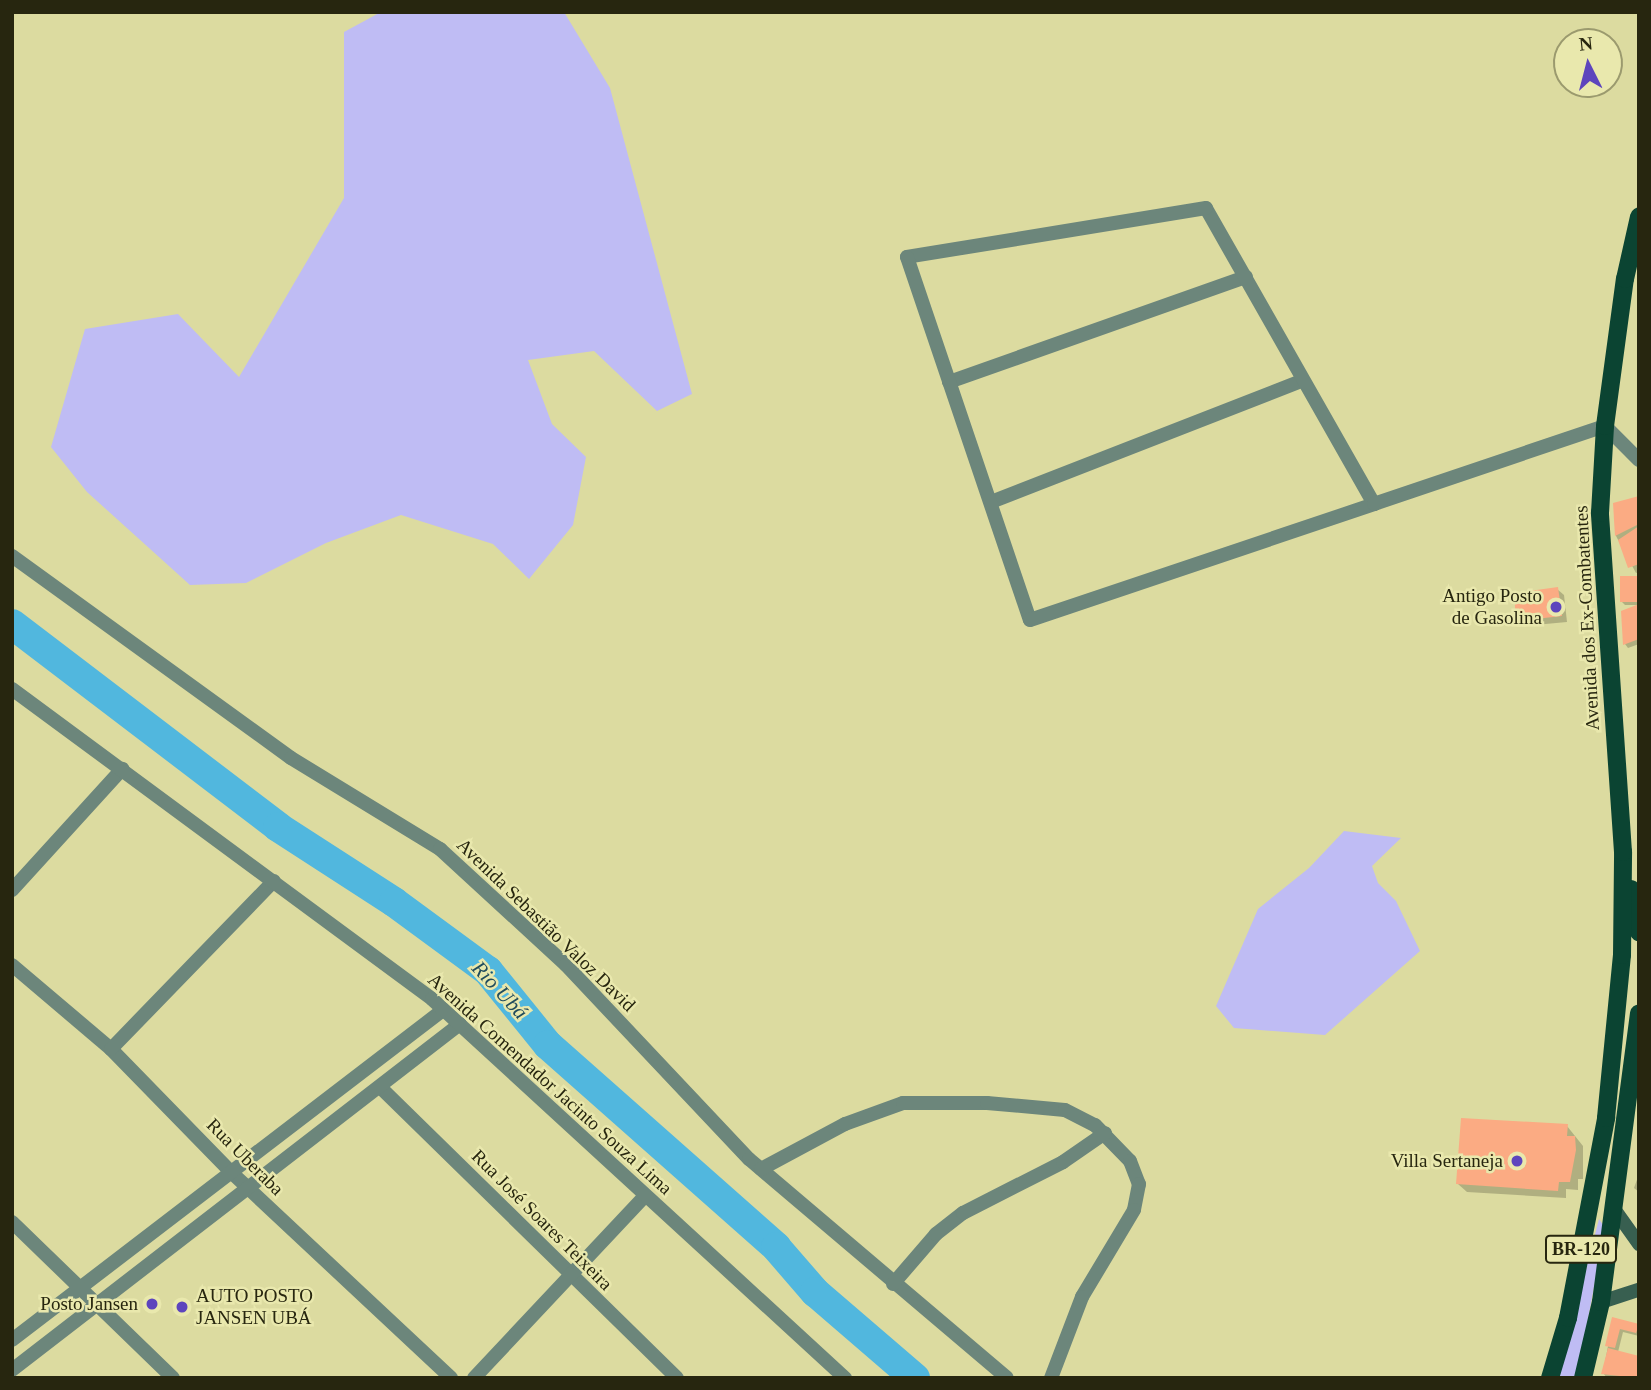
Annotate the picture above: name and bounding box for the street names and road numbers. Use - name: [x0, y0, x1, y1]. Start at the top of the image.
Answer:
- street label: Avenida dos Ex-Combatentes: [1570, 505, 1604, 731]
- street label: Avenida Sebastião Valoz David: [452, 834, 640, 1016]
- street label: Avenida Comendador Jacinto Souza Lima: [423, 968, 677, 1200]
- street label: Rua Uberaba: [202, 1114, 288, 1200]
- street label: Rua José Soares Teixeira: [467, 1145, 617, 1295]
- road number: BR-120: [1544, 1234, 1618, 1264]

